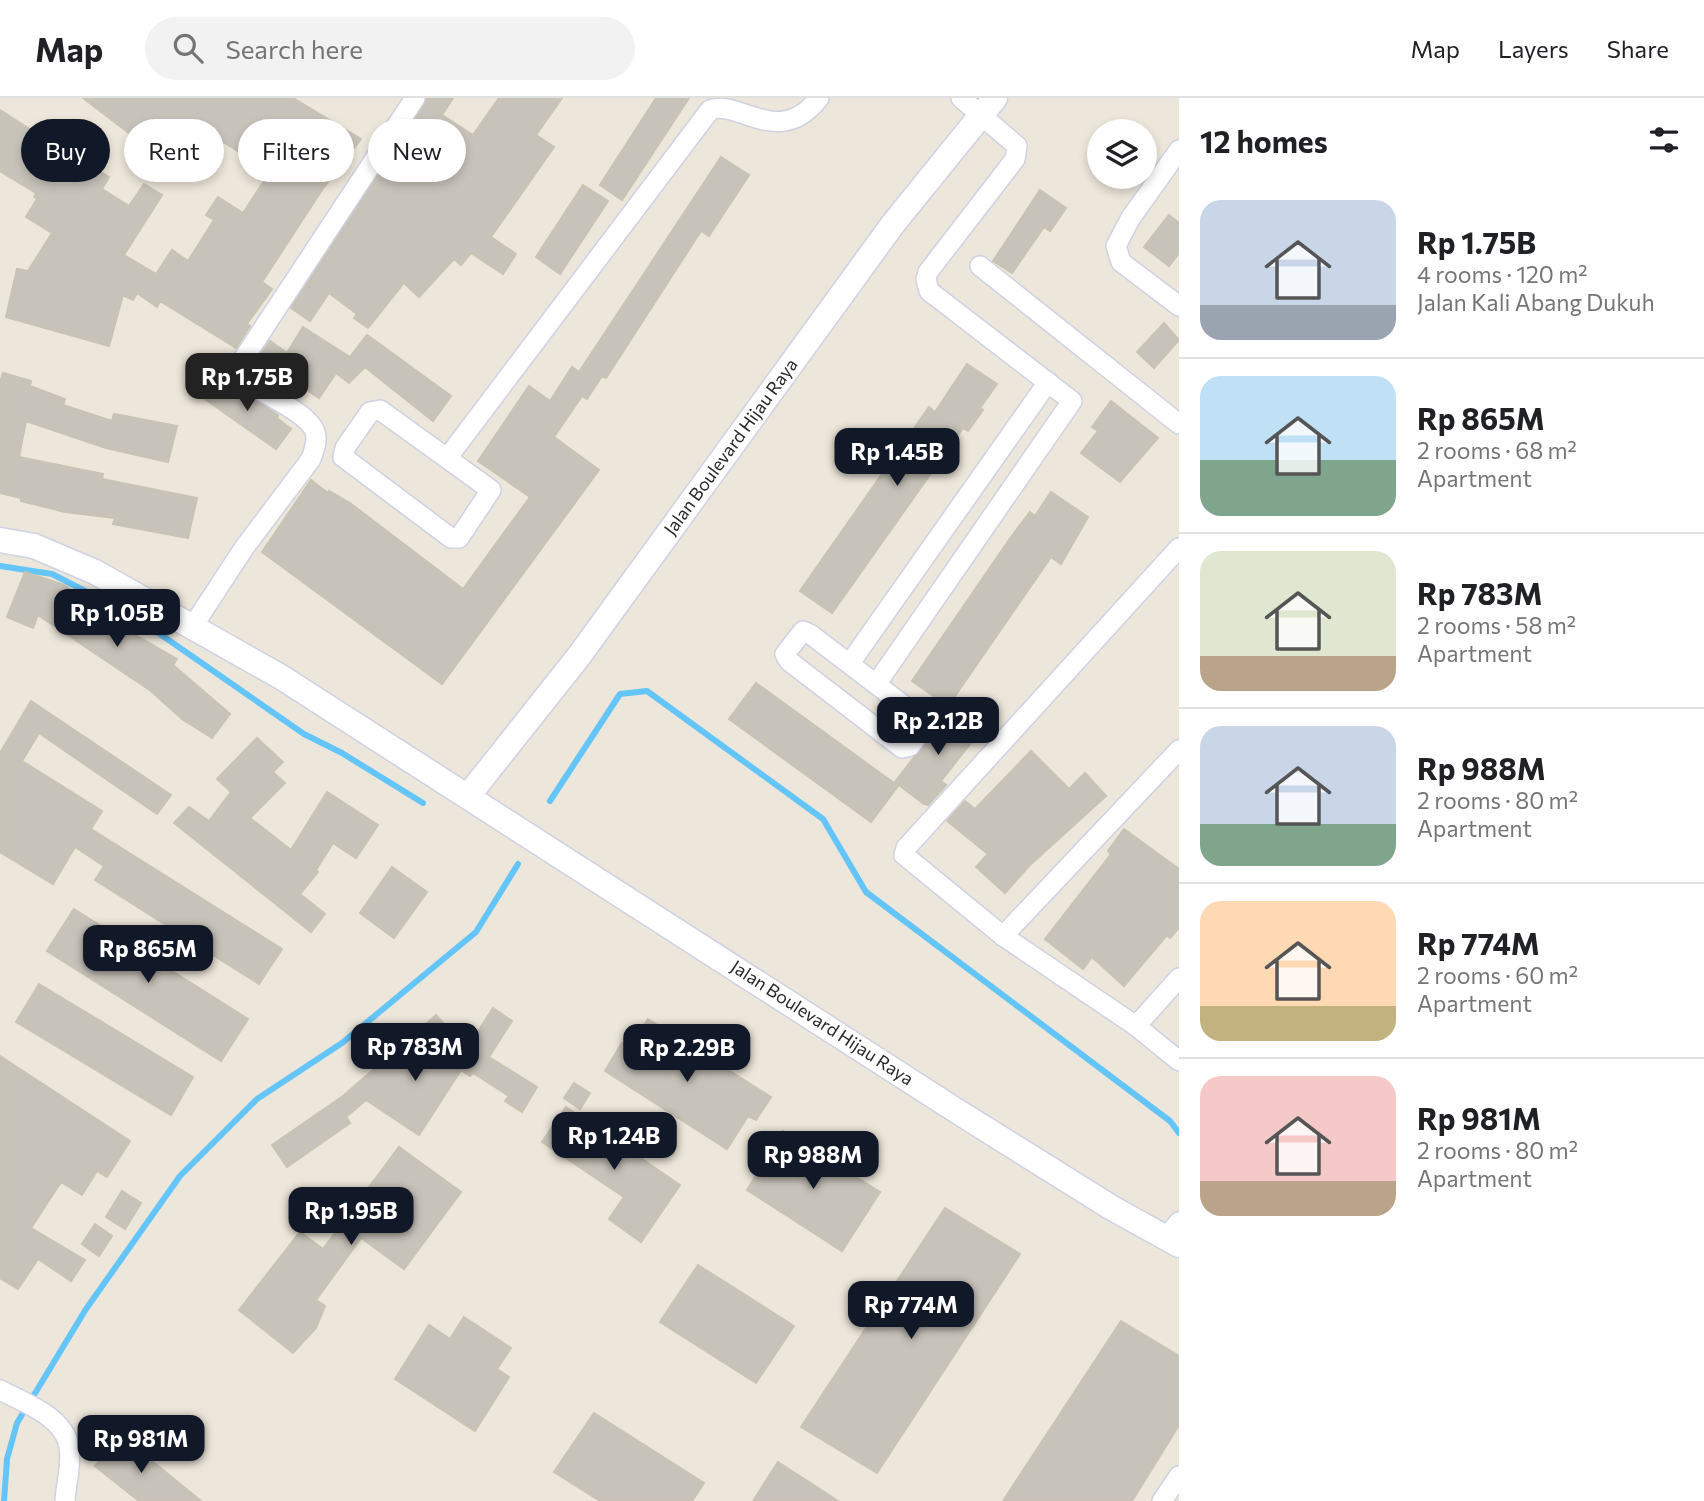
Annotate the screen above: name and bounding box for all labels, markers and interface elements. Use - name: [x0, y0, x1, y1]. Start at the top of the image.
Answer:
- search box: [145, 17, 635, 80]
- text: Map: [35, 28, 103, 69]
- icon: search: [169, 29, 207, 67]
- text: Search here: [225, 33, 363, 64]
- text: Map: [1411, 34, 1460, 63]
- text: Layers: [1498, 34, 1569, 63]
- text: Share: [1607, 34, 1669, 63]
- chip: Buy: [21, 119, 110, 182]
- chip: Rent: [124, 119, 224, 182]
- chip: Filters: [238, 119, 354, 182]
- chip: New: [368, 119, 466, 182]
- map controls: [1087, 119, 1157, 189]
- button: layers: [1087, 119, 1157, 189]
- icon: filters: [1645, 121, 1683, 159]
- text: 12 homes: [1200, 122, 1328, 159]
- text: Rp 1.75B: [1417, 223, 1536, 260]
- icon: home: [1256, 228, 1340, 312]
- text: 4 rooms · 120 m²: [1417, 260, 1588, 288]
- text: Jalan Kali Abang Dukuh: [1417, 288, 1655, 316]
- pin: Rp 1.75B: [175, 354, 319, 413]
- street label: Jalan Boulevard Hijau Raya: [659, 354, 802, 539]
- text: Rp 1.75B: [201, 362, 293, 390]
- text: Rp 865M: [1417, 399, 1545, 436]
- icon: home: [1256, 404, 1340, 488]
- pin: Rp 1.45B: [825, 428, 969, 488]
- text: 2 rooms · 68 m²: [1417, 436, 1577, 464]
- text: Rp 1.45B: [851, 437, 943, 465]
- text: Apartment: [1417, 464, 1532, 492]
- text: Rp 783M: [1417, 574, 1542, 611]
- icon: home: [1256, 579, 1340, 663]
- pin: Rp 1.05B: [45, 589, 189, 649]
- text: Rp 1.05B: [70, 598, 164, 626]
- text: 2 rooms · 58 m²: [1417, 611, 1576, 639]
- text: Apartment: [1417, 639, 1532, 667]
- pin: Rp 2.12B: [866, 698, 1010, 757]
- text: Rp 2.12B: [893, 706, 983, 734]
- text: Rp 988M: [1417, 749, 1546, 786]
- icon: home: [1256, 754, 1340, 838]
- text: 2 rooms · 80 m²: [1417, 786, 1578, 814]
- text: Apartment: [1417, 814, 1532, 842]
- text: Rp 774M: [1417, 924, 1540, 961]
- pin: Rp 865M: [83, 926, 213, 985]
- icon: home: [1256, 929, 1340, 1013]
- text: Rp 865M: [99, 934, 197, 962]
- street label: Jalan Boulevard Hijau Raya: [727, 955, 918, 1089]
- text: 2 rooms · 60 m²: [1417, 961, 1578, 989]
- text: Apartment: [1417, 989, 1532, 1017]
- pin: Rp 783M: [350, 1024, 480, 1083]
- pin: Rp 2.29B: [615, 1024, 759, 1084]
- text: Rp 783M: [367, 1032, 463, 1060]
- text: Rp 2.29B: [639, 1033, 735, 1061]
- text: Rp 981M: [1417, 1099, 1541, 1136]
- icon: home: [1256, 1104, 1340, 1188]
- pin: Rp 1.24B: [542, 1112, 686, 1172]
- text: Rp 1.24B: [568, 1121, 660, 1149]
- pin: Rp 988M: [748, 1132, 878, 1191]
- text: 2 rooms · 80 m²: [1417, 1136, 1578, 1164]
- text: Rp 988M: [764, 1140, 862, 1168]
- text: Apartment: [1417, 1164, 1532, 1192]
- pin: Rp 1.95B: [279, 1188, 423, 1247]
- text: Rp 1.95B: [305, 1196, 397, 1224]
- pin: Rp 774M: [846, 1282, 976, 1341]
- text: Rp 774M: [864, 1290, 958, 1318]
- pin: Rp 981M: [76, 1416, 206, 1475]
- text: Rp 981M: [94, 1424, 188, 1452]

